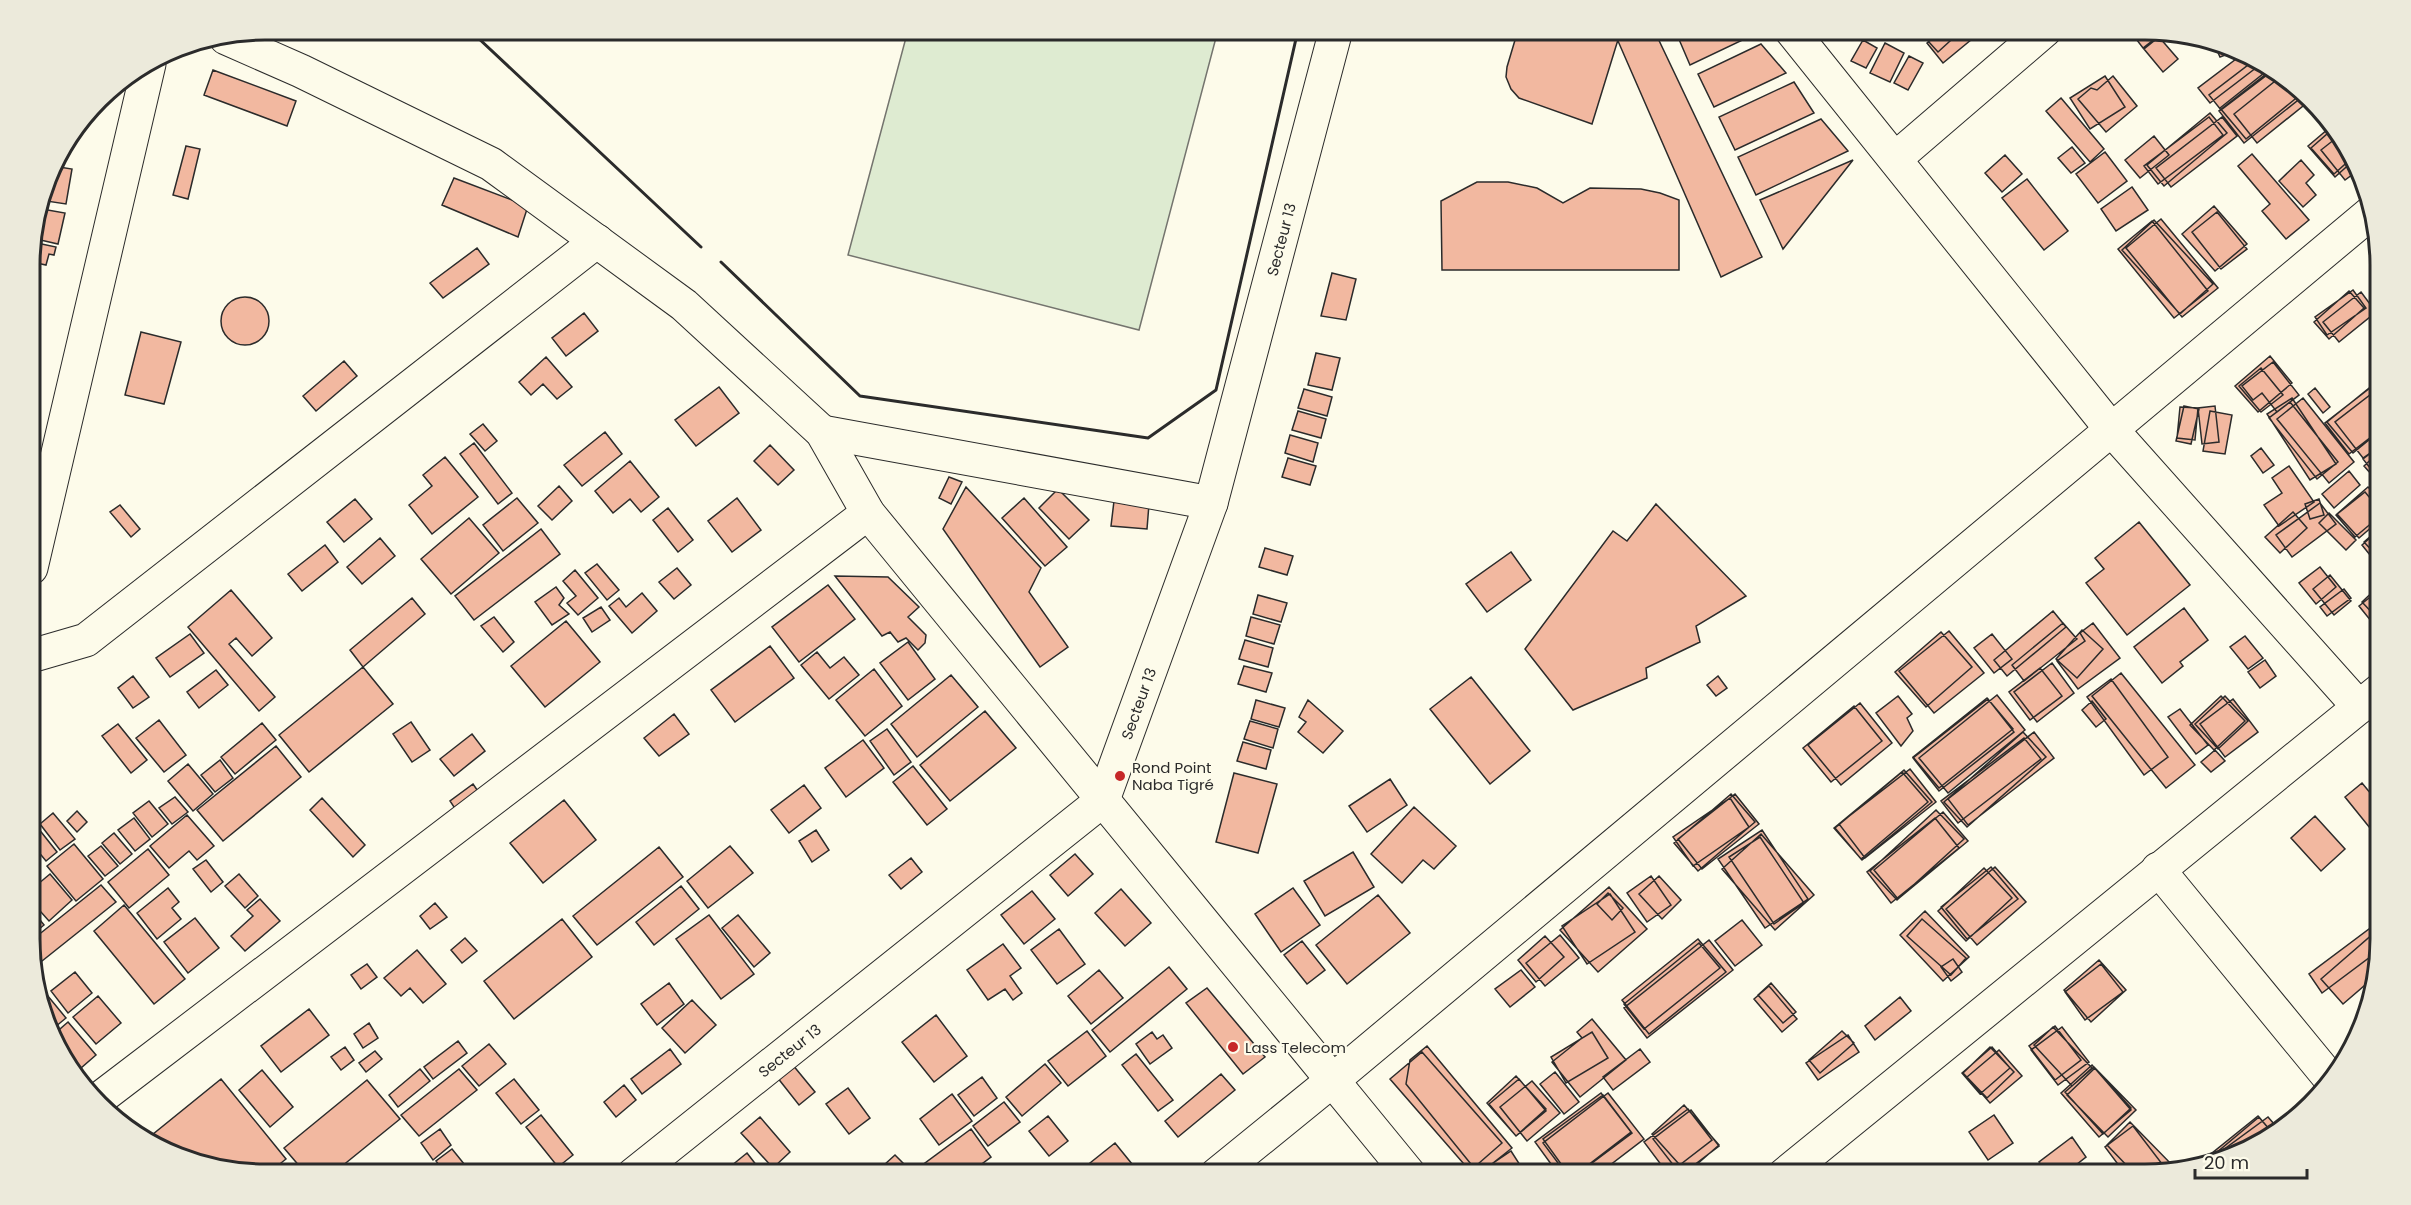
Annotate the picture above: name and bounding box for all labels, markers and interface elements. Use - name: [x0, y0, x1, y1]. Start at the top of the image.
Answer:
- street label: Secteur 13: [1261, 200, 1300, 278]
- street label: Secteur 13: [1115, 665, 1161, 742]
- place label: Rond Point Naba Tigré: [1132, 757, 1214, 795]
- marker: Rond Point Naba Tigré: [1113, 769, 1127, 783]
- street label: Secteur 13: [754, 1019, 825, 1082]
- place label: Lass Telecom: [1245, 1037, 1346, 1058]
- marker: Lass Telecom: [1226, 1040, 1240, 1054]
- scale bar: [2195, 1142, 2308, 1180]
- text: 20 m: [2204, 1150, 2249, 1175]

